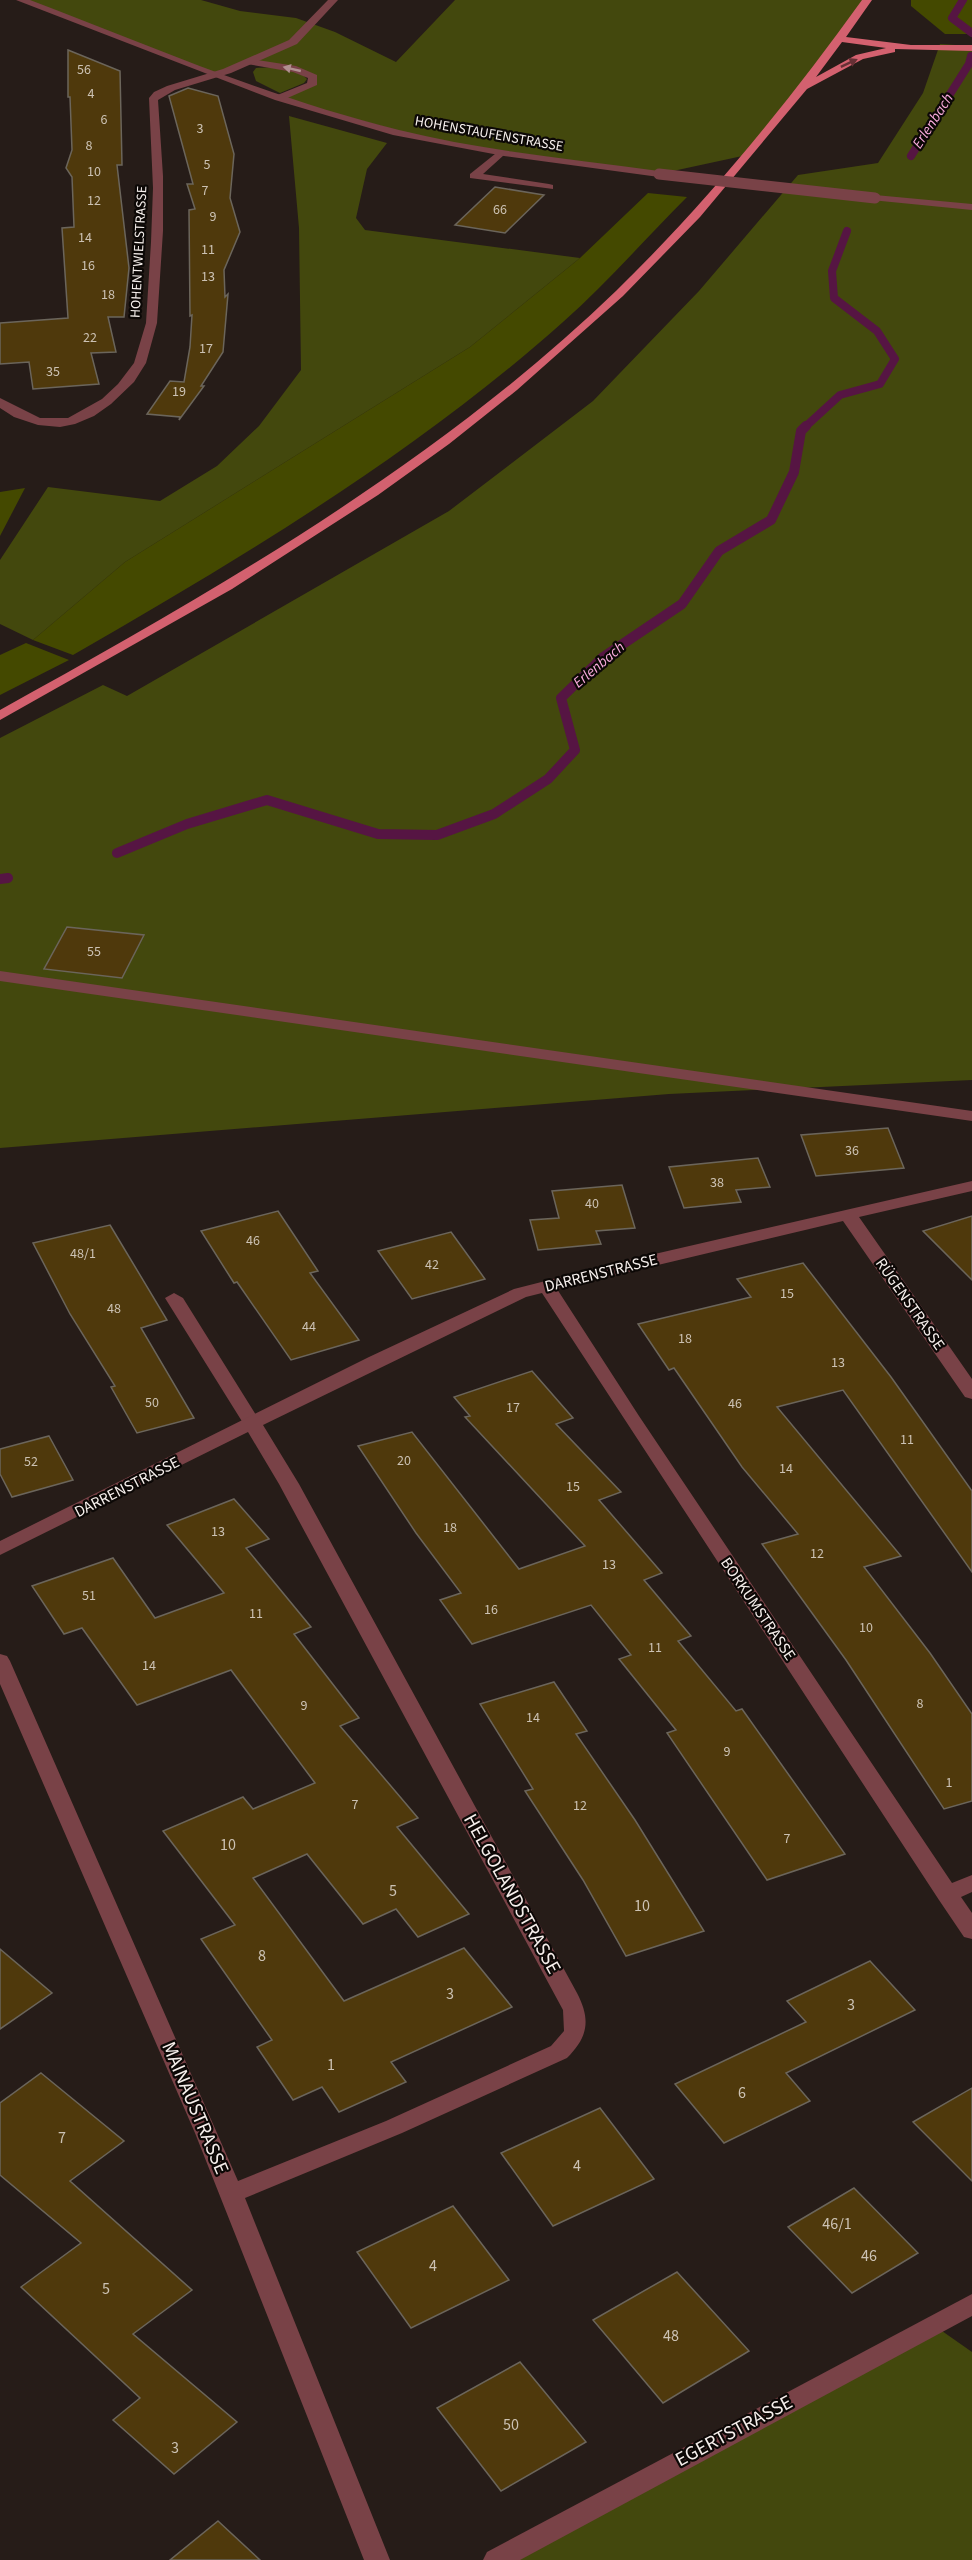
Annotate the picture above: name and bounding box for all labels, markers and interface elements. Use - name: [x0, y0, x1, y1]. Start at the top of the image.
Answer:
- one-way arrow: [840, 58, 857, 67]
- house number: 56: [77, 60, 91, 80]
- one-way arrow: [283, 63, 301, 73]
- house number: 4: [88, 84, 95, 104]
- water label: Erlenbach: [907, 89, 959, 153]
- house number: 6: [101, 110, 108, 130]
- street label: HOHENSTAUFENSTRASSE: [413, 111, 565, 157]
- house number: 3: [197, 119, 204, 139]
- house number: 8: [86, 136, 93, 156]
- house number: 5: [204, 155, 211, 175]
- house number: 10: [87, 162, 101, 182]
- house number: 7: [202, 181, 209, 201]
- street label: HOHENTWIELSTRASSE: [126, 185, 152, 319]
- house number: 12: [87, 191, 101, 211]
- house number: 66: [493, 200, 507, 220]
- house number: 9: [210, 207, 217, 227]
- house number: 14: [78, 228, 92, 248]
- house number: 11: [201, 240, 215, 260]
- house number: 16: [81, 256, 95, 276]
- house number: 13: [201, 267, 215, 287]
- house number: 18: [101, 285, 115, 305]
- house number: 22: [83, 328, 97, 348]
- house number: 17: [199, 339, 213, 359]
- house number: 35: [46, 362, 60, 382]
- house number: 19: [172, 382, 186, 402]
- water label: Erlenbach: [569, 637, 630, 693]
- house number: 55: [87, 942, 101, 962]
- house number: 36: [845, 1141, 859, 1161]
- house number: 38: [710, 1173, 724, 1193]
- house number: 40: [585, 1194, 599, 1214]
- house number: 46: [246, 1231, 260, 1251]
- house number: 48/1: [70, 1244, 96, 1264]
- street label: DARRENSTRASSE: [542, 1248, 660, 1298]
- street label: RÜGENSTRASSE: [870, 1253, 950, 1355]
- house number: 42: [425, 1255, 439, 1275]
- house number: 15: [780, 1284, 794, 1304]
- house number: 48: [107, 1299, 121, 1319]
- house number: 44: [302, 1317, 316, 1337]
- house number: 18: [678, 1329, 692, 1349]
- house number: 13: [831, 1353, 845, 1373]
- house number: 50: [145, 1393, 159, 1413]
- house number: 46: [728, 1394, 742, 1414]
- house number: 17: [506, 1398, 520, 1418]
- house number: 11: [900, 1430, 914, 1450]
- street label: DARRENSTRASSE: [71, 1451, 183, 1523]
- house number: 20: [397, 1451, 411, 1471]
- house number: 52: [24, 1452, 38, 1472]
- house number: 14: [779, 1459, 793, 1479]
- house number: 15: [566, 1477, 580, 1497]
- house number: 18: [443, 1518, 457, 1538]
- house number: 13: [211, 1522, 225, 1542]
- house number: 12: [810, 1544, 824, 1564]
- street label: BORKUMSTRASSE: [715, 1553, 801, 1665]
- house number: 13: [602, 1555, 616, 1575]
- house number: 51: [82, 1586, 96, 1606]
- house number: 16: [484, 1600, 498, 1620]
- house number: 11: [249, 1604, 263, 1624]
- house number: 10: [859, 1618, 873, 1638]
- house number: 11: [648, 1638, 662, 1658]
- house number: 14: [142, 1656, 156, 1676]
- house number: 8: [917, 1694, 924, 1714]
- house number: 9: [301, 1696, 308, 1716]
- house number: 14: [526, 1708, 540, 1728]
- house number: 9: [724, 1742, 731, 1762]
- house number: 1: [946, 1773, 953, 1793]
- house number: 7: [352, 1795, 359, 1815]
- house number: 12: [573, 1796, 587, 1816]
- street label: HELGOLANDSTRASSE: [456, 1809, 568, 1979]
- house number: 7: [784, 1829, 791, 1849]
- house number: 10: [220, 1834, 236, 1856]
- house number: 5: [389, 1880, 397, 1902]
- house number: 10: [634, 1895, 650, 1917]
- house number: 8: [258, 1945, 266, 1967]
- house number: 3: [446, 1983, 454, 2005]
- house number: 3: [847, 1994, 855, 2016]
- street label: MAINAUSTRASSE: [154, 2037, 236, 2179]
- house number: 1: [327, 2054, 335, 2076]
- house number: 6: [738, 2082, 746, 2104]
- house number: 7: [58, 2127, 66, 2149]
- house number: 4: [573, 2155, 581, 2177]
- house number: 46/1: [822, 2213, 852, 2235]
- house number: 46: [861, 2245, 877, 2267]
- house number: 4: [429, 2255, 437, 2277]
- house number: 5: [102, 2278, 110, 2300]
- house number: 48: [663, 2325, 679, 2347]
- street label: EGERTSTRASSE: [670, 2388, 798, 2474]
- house number: 50: [503, 2414, 519, 2436]
- house number: 3: [171, 2437, 179, 2459]

